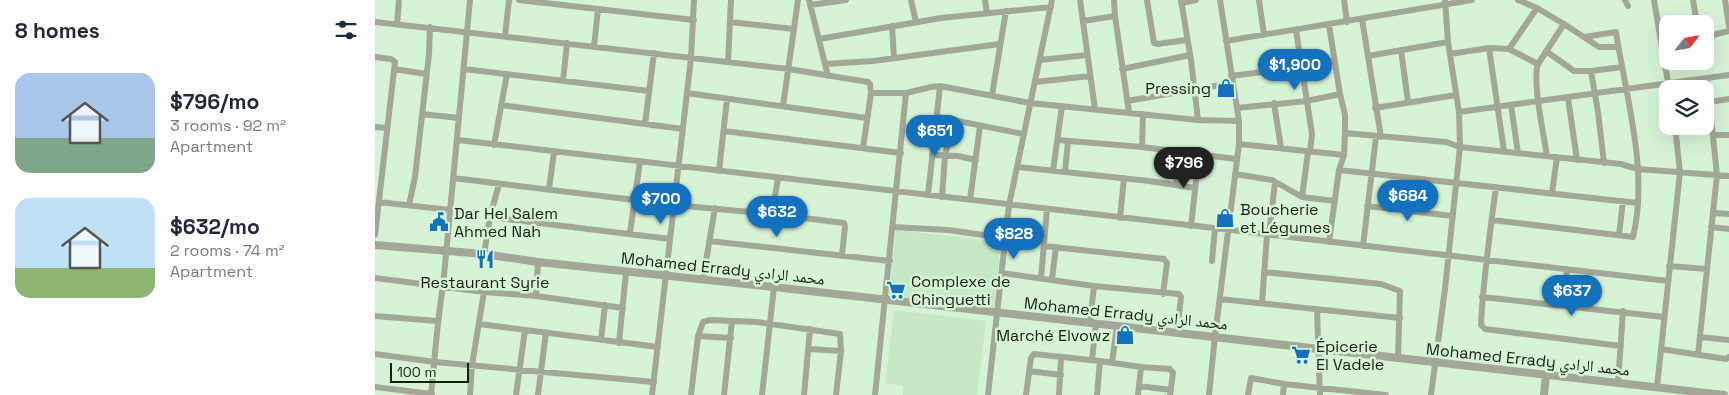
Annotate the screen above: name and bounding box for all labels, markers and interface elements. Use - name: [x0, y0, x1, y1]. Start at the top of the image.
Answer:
- north arrow: [1659, 15, 1714, 70]
- map controls: [1659, 15, 1714, 135]
- icon: filters: [332, 16, 360, 44]
- text: 8 homes: [15, 17, 100, 44]
- pin: $1,900: [1254, 48, 1336, 91]
- text: $1,900: [1269, 54, 1321, 75]
- shop icon: Pressing: [1215, 77, 1237, 99]
- place label: Pressing: [1145, 78, 1211, 99]
- button: layers: [1659, 80, 1714, 135]
- text: $796/mo: [170, 88, 259, 115]
- icon: home: [55, 93, 115, 153]
- pin: $651: [905, 114, 965, 157]
- text: 3 rooms · 92 m²: [170, 115, 286, 136]
- text: $651: [917, 120, 953, 141]
- text: Apartment: [170, 136, 253, 157]
- pin: $796: [1154, 146, 1214, 189]
- text: $796: [1165, 152, 1203, 173]
- pin: $684: [1378, 180, 1438, 222]
- pin: $700: [631, 182, 691, 225]
- text: $684: [1388, 185, 1428, 206]
- text: $700: [641, 188, 681, 209]
- pin: $632: [747, 196, 807, 238]
- place label: Boucherie et Légumes: [1240, 199, 1331, 238]
- text: $632: [758, 201, 796, 222]
- place label: Dar Hel Salem Ahmed Nah: [454, 203, 558, 242]
- shop icon: Boucherie et Légumes: [1214, 207, 1236, 229]
- public building icon: Dar Hel Salem Ahmed Nah: [428, 211, 450, 233]
- text: $632/mo: [170, 213, 260, 240]
- icon: home: [55, 218, 115, 278]
- pin: $828: [984, 218, 1044, 260]
- text: $828: [995, 223, 1033, 244]
- text: 2 rooms · 74 m²: [170, 240, 285, 261]
- street label: Mohamed Errady محمد الرادي: [620, 247, 826, 292]
- restaurant icon: Restaurant Syrie: [474, 248, 496, 270]
- text: Apartment: [170, 261, 253, 282]
- place label: Complexe de Chinguetti: [911, 271, 1010, 310]
- place label: Restaurant Syrie: [421, 272, 549, 293]
- pin: $637: [1542, 274, 1602, 317]
- supermarket icon: Complexe de Chinguetti: [885, 279, 907, 301]
- text: $637: [1553, 280, 1591, 301]
- street label: Mohamed Errady محمد الرادي: [1023, 292, 1229, 337]
- shop icon: Marché Elvowz: [1114, 324, 1136, 346]
- place label: Marché Elvowz: [996, 325, 1110, 346]
- place label: Épicerie El Vadele: [1316, 336, 1384, 375]
- street label: Mohamed Errady محمد الرادي: [1425, 338, 1631, 383]
- supermarket icon: Épicerie El Vadele: [1290, 344, 1312, 366]
- scale bar: [390, 360, 469, 383]
- text: 100 m: [397, 363, 436, 381]

